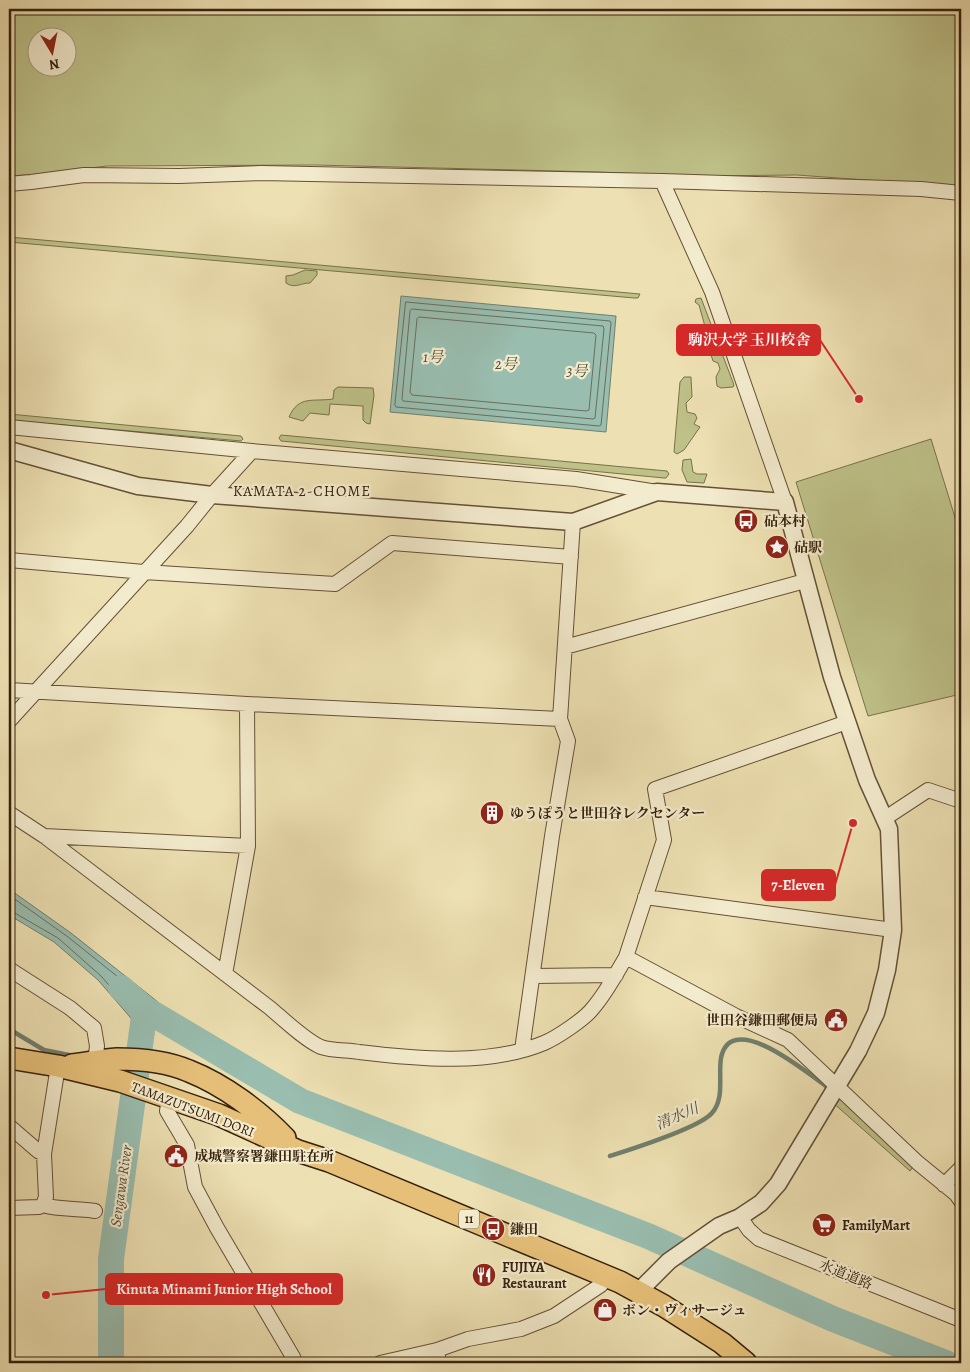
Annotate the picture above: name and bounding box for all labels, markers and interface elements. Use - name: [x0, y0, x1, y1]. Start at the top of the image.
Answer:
- north arrow: [28, 28, 78, 78]
- text: N: [47, 54, 61, 75]
- callout: 駒沢大学 玉川校舎: [677, 325, 820, 355]
- text: 駒沢大学 玉川校舎: [688, 330, 811, 350]
- water label: 1号: [423, 347, 444, 367]
- water label: 2号: [494, 354, 518, 374]
- water label: 3号: [565, 361, 588, 381]
- district label: KAMATA 2-CHOME: [233, 481, 371, 501]
- bus stop icon: 砧本村: [733, 508, 759, 534]
- place label: 砧本村: [764, 512, 806, 531]
- place icon: 砧駅: [764, 534, 790, 560]
- place label: 砧駅: [794, 538, 822, 557]
- building icon: ゆうぽうと世田谷レクセンター: [479, 800, 505, 826]
- place label: ゆうぽうと世田谷レクセンター: [510, 804, 705, 823]
- callout: 7-Eleven: [762, 870, 835, 900]
- text: 7-Eleven: [771, 875, 825, 895]
- public building icon: 世田谷鎌田郵便局: [823, 1007, 849, 1033]
- place label: 世田谷鎌田郵便局: [706, 1011, 818, 1030]
- street label: TAMAZUTSUMI DORI: [129, 1077, 257, 1142]
- water label: 清水川: [652, 1097, 703, 1134]
- water label: Sengawa River: [105, 1143, 137, 1228]
- public building icon: 成城警察署鎌田駐在所: [163, 1143, 189, 1169]
- place label: 成城警察署鎌田駐在所: [194, 1147, 334, 1166]
- road number: 11: [459, 1210, 479, 1228]
- supermarket icon: FamilyMart: [811, 1212, 837, 1238]
- bus stop icon: 鎌田: [480, 1216, 506, 1242]
- place label: FamilyMart: [842, 1216, 911, 1235]
- place label: 鎌田: [510, 1220, 538, 1239]
- street label: 水道道路: [816, 1255, 875, 1294]
- place label: FUJIYA Restaurant: [502, 1258, 567, 1293]
- restaurant icon: FUJIYA Restaurant: [471, 1262, 497, 1288]
- callout: Kinuta Minami Junior High School: [106, 1274, 342, 1304]
- text: Kinuta Minami Junior High School: [116, 1279, 332, 1299]
- shop icon: ボン・ヴィサージュ: [592, 1297, 618, 1323]
- place label: ボン・ヴィサージュ: [622, 1301, 747, 1320]

